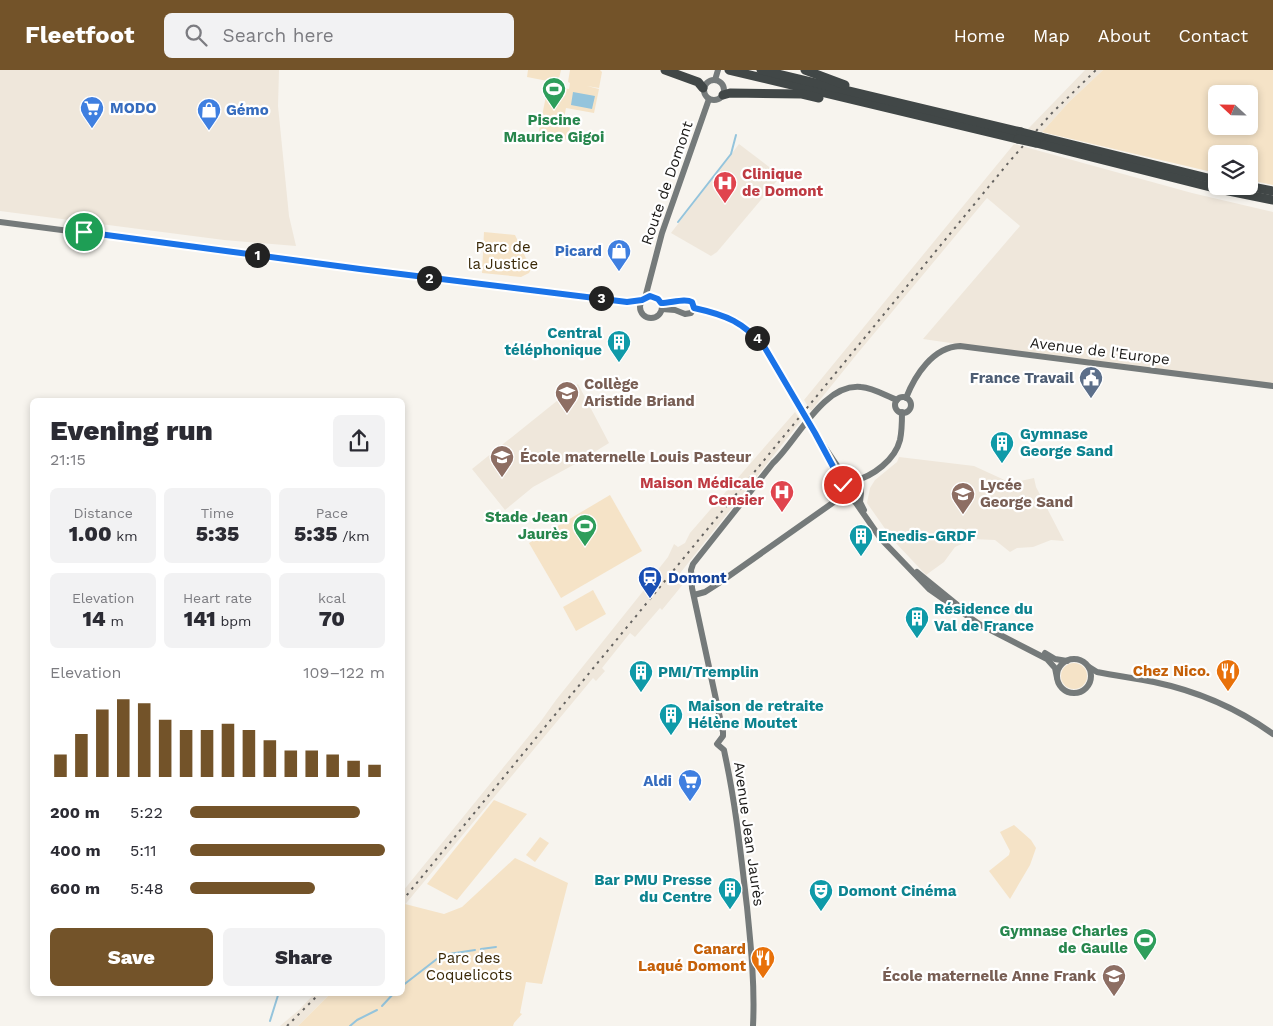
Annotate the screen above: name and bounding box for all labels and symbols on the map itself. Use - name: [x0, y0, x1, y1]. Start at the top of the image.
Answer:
- sports icon: Piscine Maurice Gigoi: [541, 76, 567, 110]
- north arrow: [1208, 85, 1258, 135]
- supermarket icon: MODO: [79, 95, 105, 129]
- shop icon: Gémo: [196, 97, 222, 131]
- place label: MODO: [110, 99, 157, 117]
- place label: Gémo: [226, 101, 269, 119]
- place label: Piscine Maurice Gigoi: [504, 111, 604, 146]
- street label: Route de Domont: [637, 118, 697, 247]
- place label: Clinique de Domont: [742, 165, 823, 200]
- hospital icon: Clinique de Domont: [712, 170, 738, 204]
- pin: [63, 211, 105, 253]
- park label: Parc de la Justice: [468, 238, 538, 273]
- shop icon: Picard: [606, 238, 632, 272]
- pin: 1: [244, 242, 270, 268]
- place label: Picard: [555, 242, 602, 260]
- pin: 2: [416, 266, 442, 290]
- pin: 3: [588, 286, 614, 310]
- place label: Central téléphonique: [504, 324, 602, 359]
- pin: 4: [744, 326, 770, 350]
- building icon: Central téléphonique: [606, 329, 632, 363]
- street label: Avenue de l'Europe: [1029, 333, 1171, 369]
- public building icon: France Travail: [1078, 365, 1104, 399]
- place label: France Travail: [970, 369, 1074, 387]
- place label: Collège Aristide Briand: [584, 375, 695, 410]
- school or university icon: Collège Aristide Briand: [554, 380, 580, 414]
- place label: Gymnase George Sand: [1020, 425, 1113, 460]
- building icon: Gymnase George Sand: [989, 430, 1015, 464]
- school or university icon: École maternelle Louis Pasteur: [489, 444, 515, 478]
- place label: École maternelle Louis Pasteur: [520, 448, 752, 466]
- pin: [822, 464, 864, 506]
- place label: Maison Médicale Censier: [640, 474, 765, 509]
- place label: Lycée George Sand: [980, 476, 1073, 511]
- hospital icon: Maison Médicale Censier: [769, 479, 795, 513]
- school or university icon: Lycée George Sand: [950, 481, 976, 515]
- place label: Stade Jean Jaurès: [485, 508, 568, 543]
- sports icon: Stade Jean Jaurès: [572, 513, 598, 547]
- building icon: Enedis-GRDF: [848, 523, 874, 557]
- place label: Enedis-GRDF: [878, 527, 976, 545]
- station icon: Domont: [637, 565, 663, 599]
- place label: Domont: [668, 569, 727, 587]
- place label: Résidence du Val de France: [934, 600, 1034, 635]
- building icon: Résidence du Val de France: [904, 605, 930, 639]
- restaurant icon: Chez Nico.: [1215, 658, 1241, 692]
- building icon: PMI/Tremplin: [628, 659, 654, 693]
- place label: Chez Nico.: [1133, 662, 1210, 680]
- place label: PMI/Tremplin: [658, 663, 759, 681]
- place label: Maison de retraite Hélène Moutet: [688, 697, 824, 732]
- building icon: Maison de retraite Hélène Moutet: [658, 702, 684, 736]
- street label: Avenue Jean Jaurès: [730, 761, 768, 908]
- supermarket icon: Aldi: [677, 768, 703, 802]
- place label: Aldi: [643, 772, 672, 790]
- place label: Bar PMU Presse du Centre: [594, 871, 712, 906]
- building icon: Bar PMU Presse du Centre: [717, 876, 743, 910]
- theatre icon: Domont Cinéma: [808, 878, 834, 912]
- place label: Domont Cinéma: [838, 882, 957, 900]
- place label: Gymnase Charles de Gaulle: [999, 922, 1128, 957]
- sports icon: Gymnase Charles de Gaulle: [1132, 927, 1158, 961]
- place label: Canard Laqué Domont: [638, 940, 746, 975]
- restaurant icon: Canard Laqué Domont: [750, 945, 776, 979]
- park label: Parc des Coquelicots: [426, 949, 512, 984]
- school or university icon: École maternelle Anne Frank: [1101, 963, 1127, 997]
- place label: École maternelle Anne Frank: [882, 967, 1097, 985]

